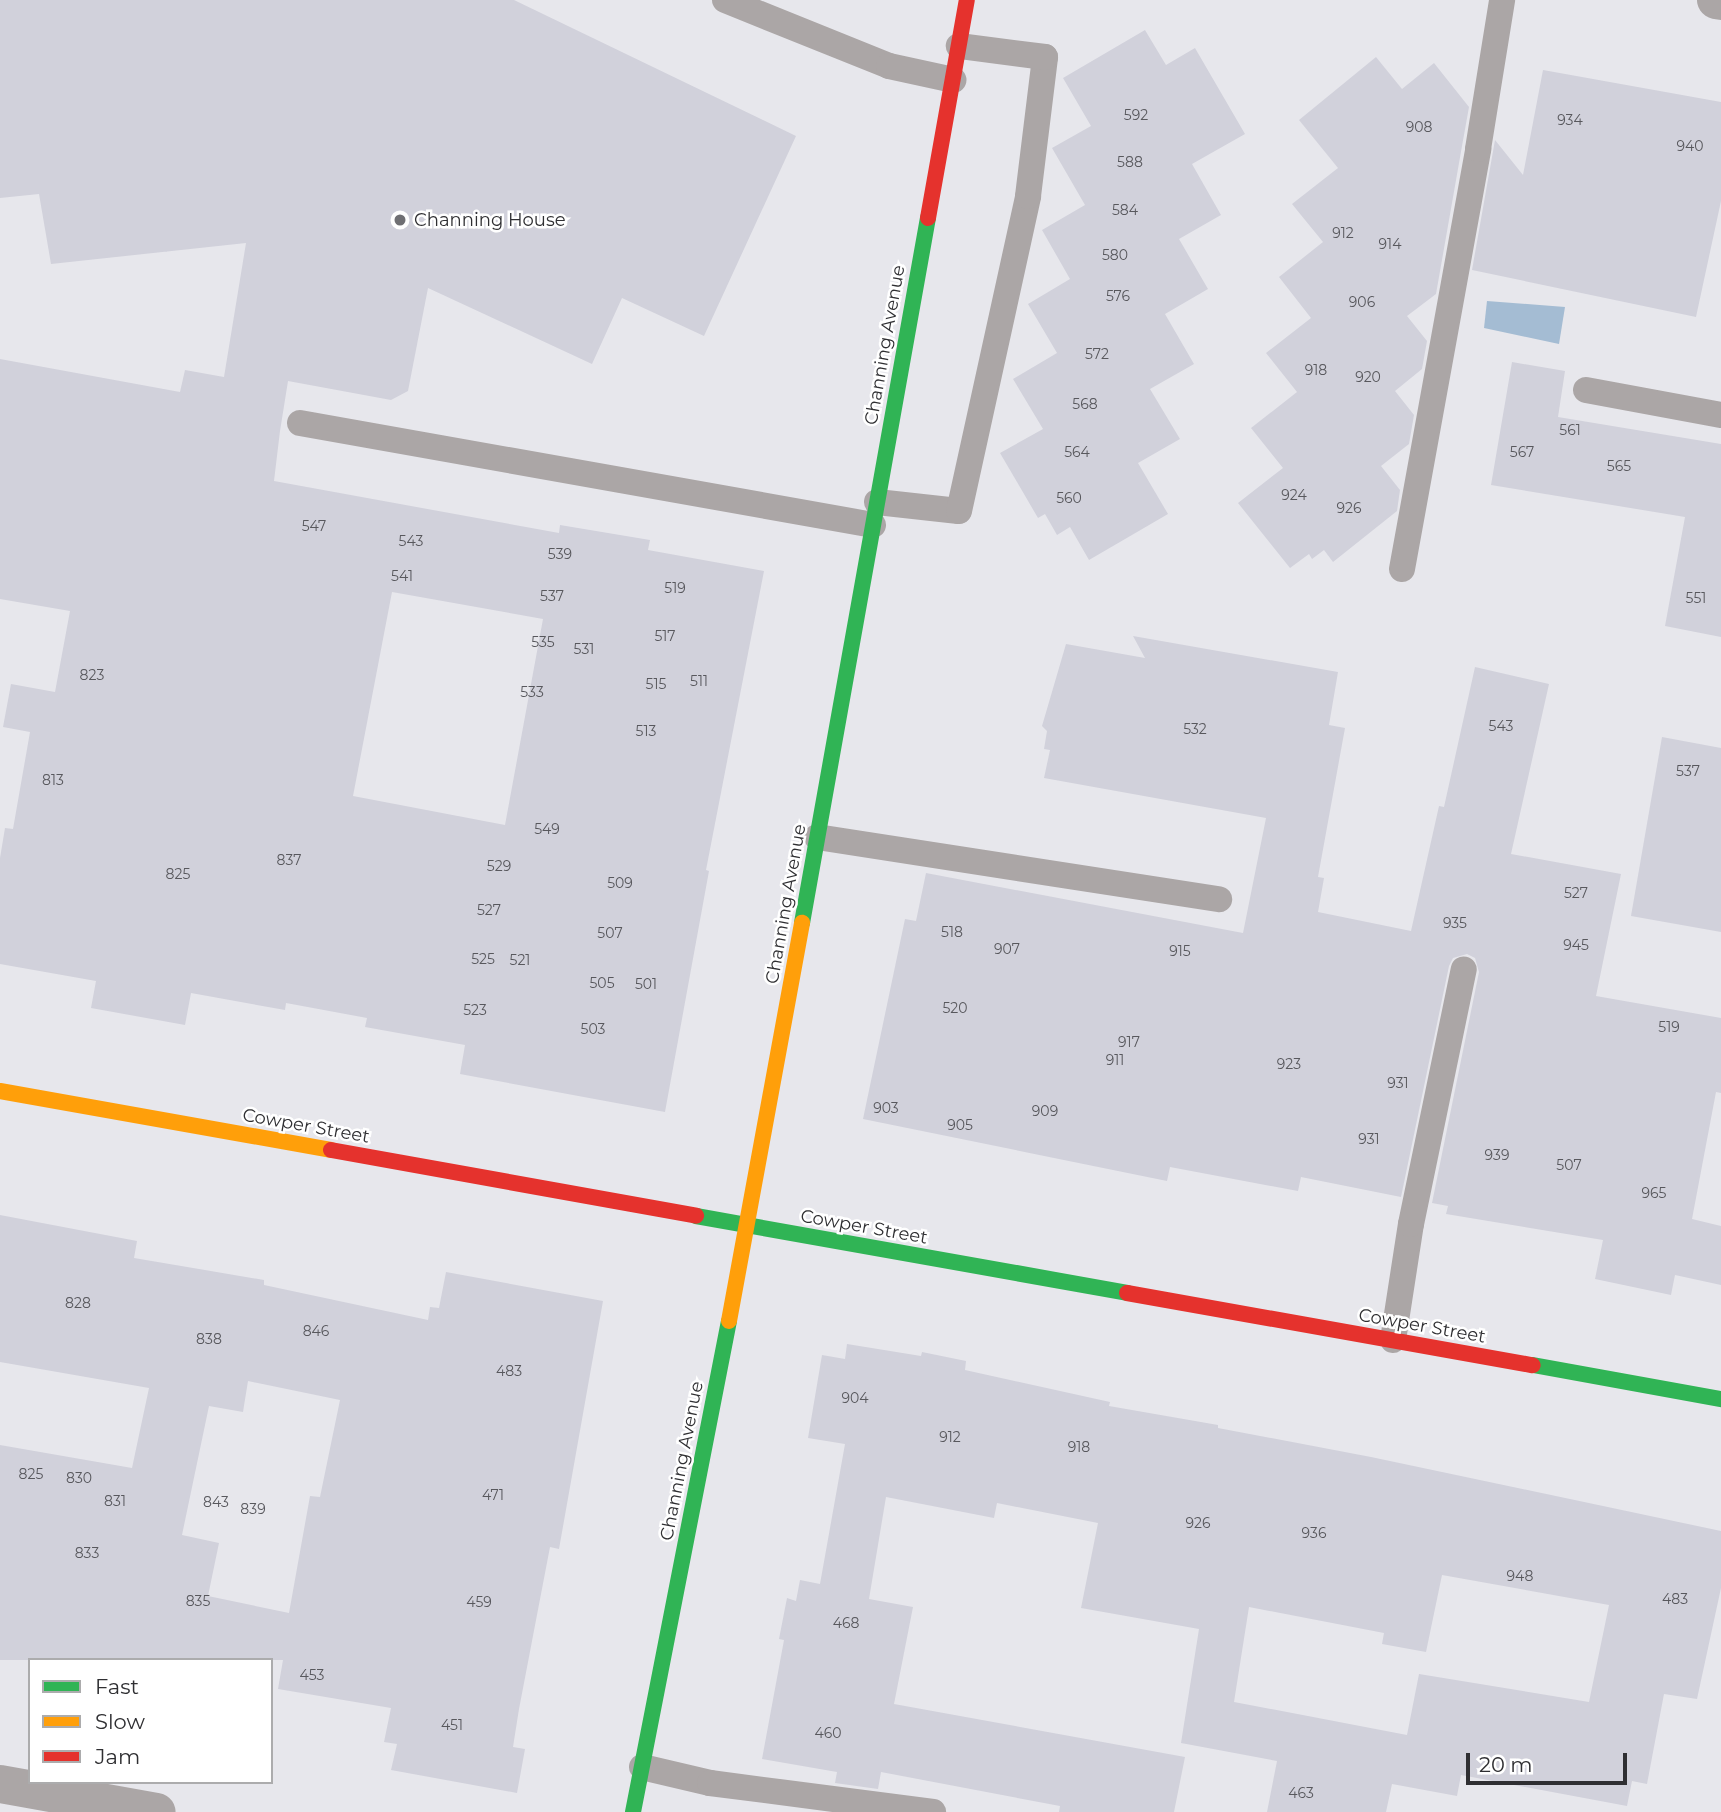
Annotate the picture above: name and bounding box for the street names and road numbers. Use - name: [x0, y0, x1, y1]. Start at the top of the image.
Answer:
- street label: Channing Avenue: [860, 263, 910, 427]
- street label: Channing Avenue: [761, 822, 811, 986]
- street label: Cowper Street: [241, 1104, 371, 1148]
- street label: Cowper Street: [799, 1205, 929, 1249]
- street label: Cowper Street: [1357, 1304, 1487, 1348]
- street label: Channing Avenue: [656, 1379, 708, 1543]

